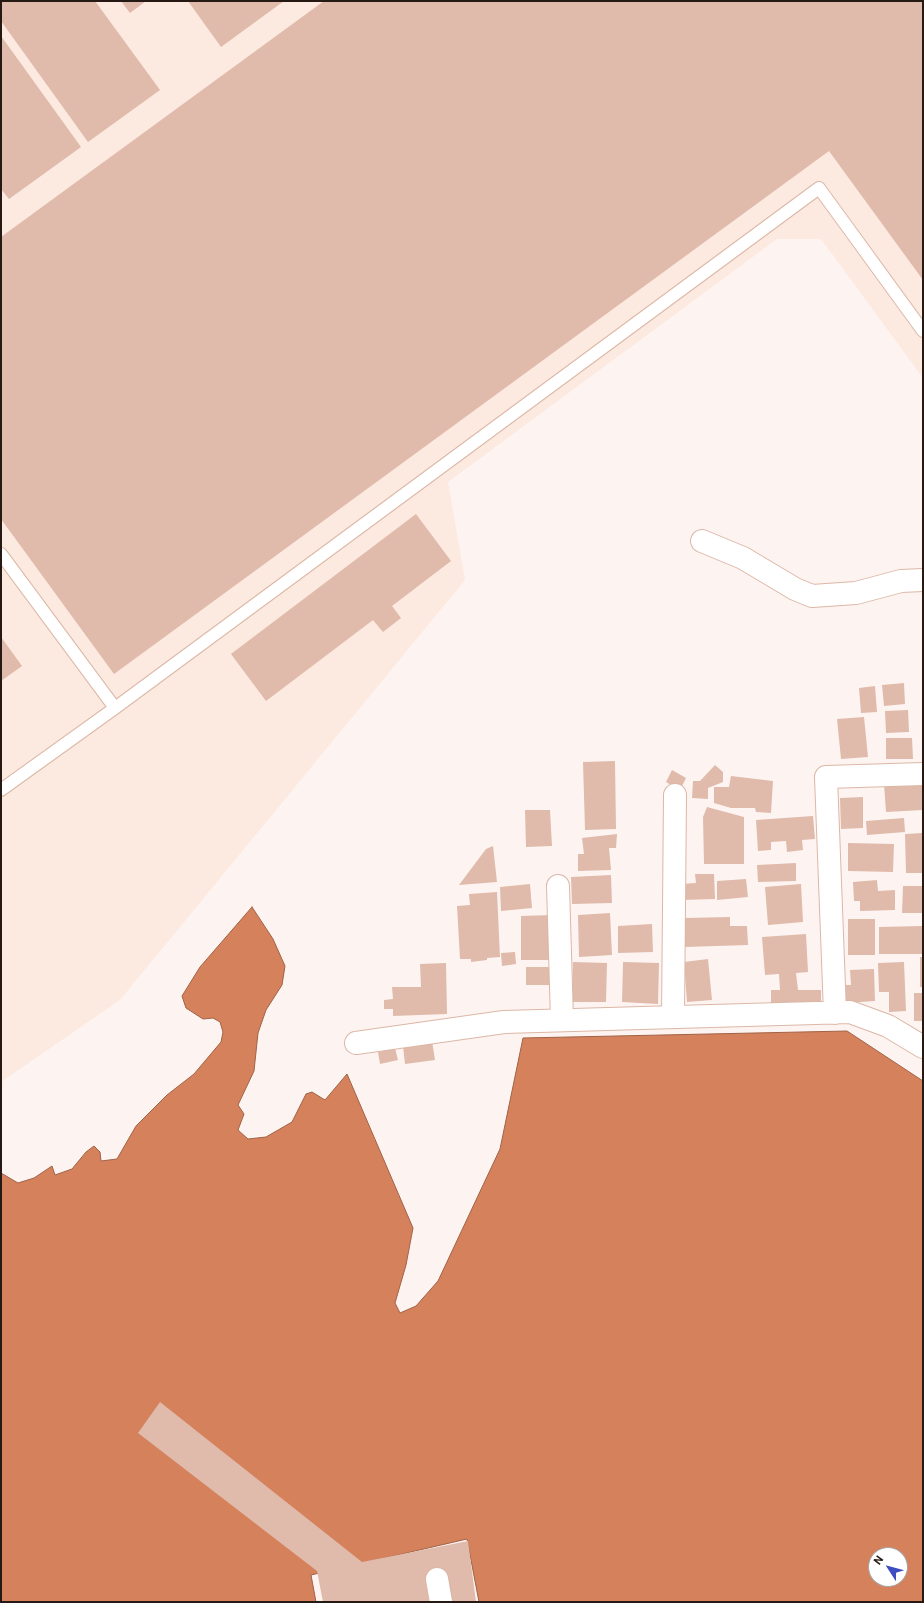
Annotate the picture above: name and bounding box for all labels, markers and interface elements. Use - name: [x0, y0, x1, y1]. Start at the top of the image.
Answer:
- north arrow: [868, 1547, 908, 1587]
- text: N: [871, 1553, 886, 1567]

